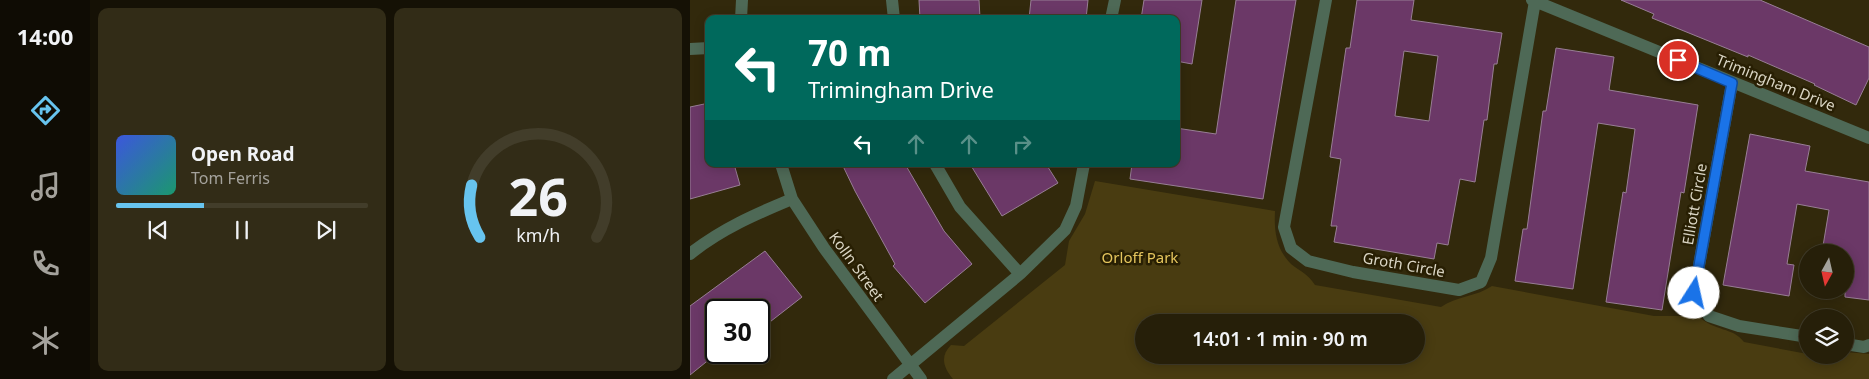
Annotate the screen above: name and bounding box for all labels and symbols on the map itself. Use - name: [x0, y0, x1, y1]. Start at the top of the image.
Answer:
- pin: [1657, 39, 1699, 81]
- street label: Trimingham Drive: [1713, 49, 1839, 115]
- street label: Elliott Circle: [1677, 162, 1711, 246]
- street label: Kolln Street: [825, 227, 889, 305]
- north arrow: [1799, 244, 1854, 299]
- park label: Orloff Park: [1102, 247, 1178, 267]
- street label: Groth Circle: [1361, 247, 1447, 281]
- position arrow: [1667, 266, 1719, 318]
- speed limit sign: 30: [705, 299, 770, 364]

